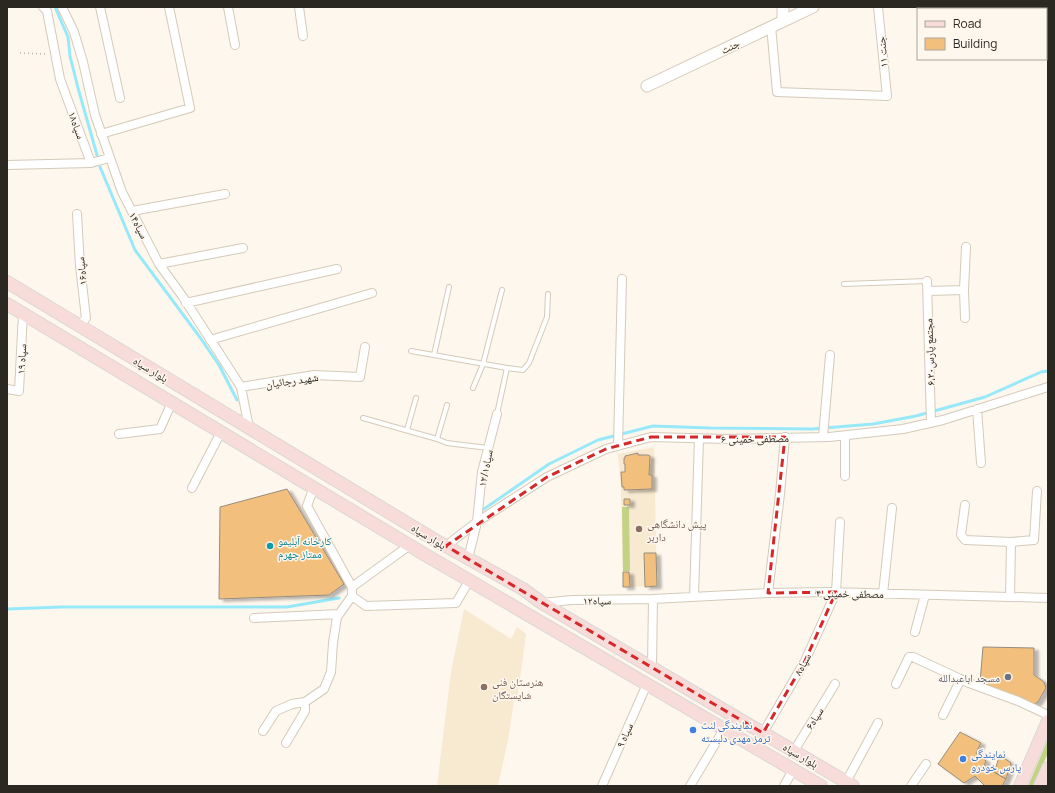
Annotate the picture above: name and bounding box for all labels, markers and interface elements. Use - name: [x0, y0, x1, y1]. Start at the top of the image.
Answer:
- legend: [917, 8, 1047, 60]
- text: Road: [953, 15, 981, 32]
- street label: جنت: [718, 35, 742, 57]
- text: Building: [953, 35, 997, 52]
- street label: جنت ۱۱: [873, 36, 891, 68]
- street label: سپاه۱۸: [65, 109, 89, 141]
- street label: سپاه۱۴: [126, 209, 152, 241]
- street label: سپاه۱۶: [72, 256, 90, 286]
- street label: ۶،مجتمع پارس۲۰: [920, 318, 938, 386]
- street label: سپاه ۱۹: [13, 343, 29, 375]
- street label: بلوار سپاه: [131, 353, 171, 385]
- street label: شهید رجائیان: [265, 369, 319, 391]
- street label: مصطفی خمینی ۶: [721, 430, 789, 446]
- street label: سپاه۱۲/۱: [474, 448, 496, 488]
- place label: پیش دانشگاهی داربر: [646, 516, 707, 544]
- street label: بلوار سپاه: [409, 520, 449, 552]
- marker: پیش دانشگاهی داربر: [634, 524, 644, 534]
- place label: کارخانه آبلیمو ممتاز جهرم: [278, 533, 332, 561]
- marker: کارخانه آبلیمو ممتاز جهرم: [265, 541, 275, 551]
- street label: مصطفی خمینی ۴: [816, 585, 884, 601]
- street label: سپاه۱۲: [583, 592, 611, 608]
- street label: سپاه۸: [790, 650, 814, 678]
- place label: مسجد اباعبدالله: [938, 670, 1000, 685]
- marker: مسجد اباعبدالله: [1003, 672, 1013, 682]
- place label: هنرستان فنی شایستگان: [492, 674, 544, 702]
- marker: هنرستان فنی شایستگان: [479, 682, 489, 692]
- street label: سپاه۶: [801, 704, 827, 732]
- place label: نمایندگی لنت ترمز مهدی دلبسته: [701, 717, 771, 745]
- street label: سپاه ۹: [612, 720, 636, 750]
- marker: نمایندگی لنت ترمز مهدی دلبسته: [688, 725, 698, 735]
- street label: بلوار سپاه: [781, 739, 821, 771]
- place label: نمایندگی پارس خودرو: [971, 746, 1021, 774]
- marker: نمایندگی پارس خودرو: [958, 754, 968, 764]

